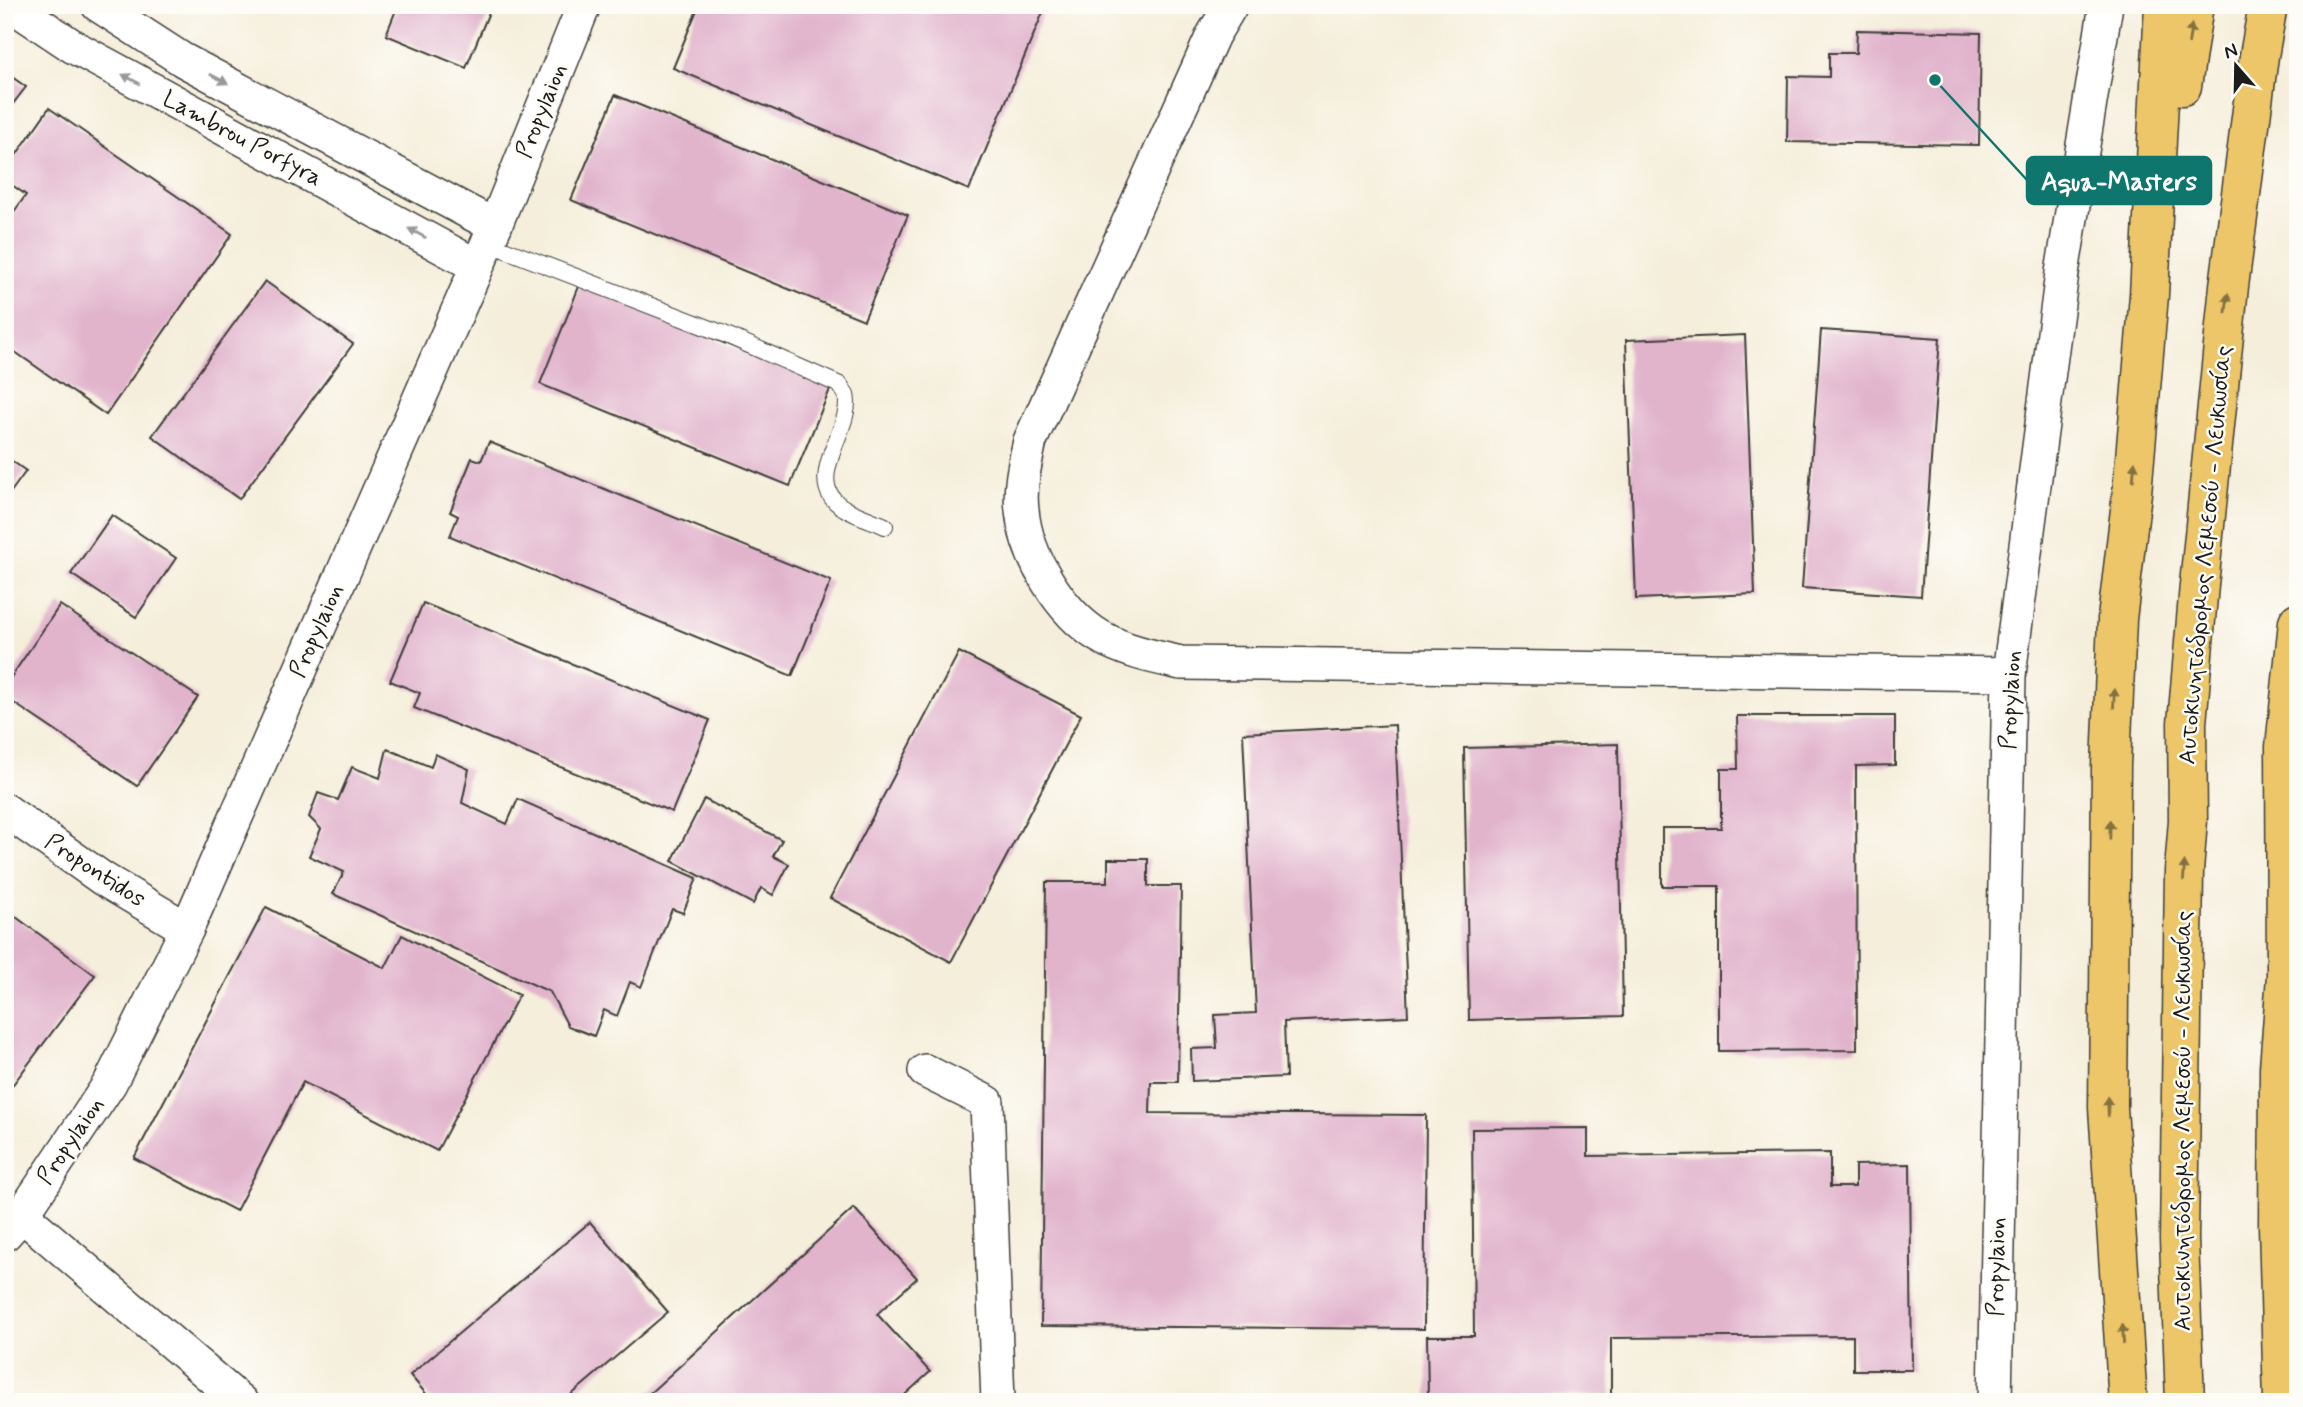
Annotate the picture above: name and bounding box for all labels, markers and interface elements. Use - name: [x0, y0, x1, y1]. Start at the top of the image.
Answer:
- one-way arrow: [2185, 23, 2196, 45]
- north arrow: [2202, 32, 2272, 102]
- text: N: [2220, 38, 2241, 65]
- street label: Propylaion: [509, 59, 575, 163]
- one-way arrow: [121, 73, 141, 84]
- one-way arrow: [209, 73, 229, 85]
- street label: Lambrou Porfyra: [157, 84, 327, 194]
- callout: Aqua-Masters: [2027, 157, 2211, 204]
- text: Aqua-Masters: [2041, 166, 2197, 200]
- one-way arrow: [407, 228, 427, 240]
- one-way arrow: [2222, 292, 2233, 314]
- street label: Αυτοκινητόδρομος Λεμεσού - Λευκωσίας: [2172, 344, 2240, 766]
- one-way arrow: [2129, 460, 2140, 482]
- street label: Propylaion: [283, 579, 351, 683]
- street label: Propylaion: [1993, 649, 2029, 751]
- one-way arrow: [2108, 686, 2119, 708]
- one-way arrow: [2104, 819, 2115, 841]
- street label: Propontidos: [39, 827, 152, 915]
- one-way arrow: [2179, 860, 2190, 882]
- street label: Αυτοκινητόδρομος Λεμεσού - Λευκωσίας: [2168, 911, 2199, 1331]
- street label: Propylaion: [30, 1091, 112, 1191]
- one-way arrow: [2103, 1095, 2114, 1117]
- street label: Propylaion: [1981, 1217, 2013, 1317]
- one-way arrow: [2118, 1322, 2129, 1344]

